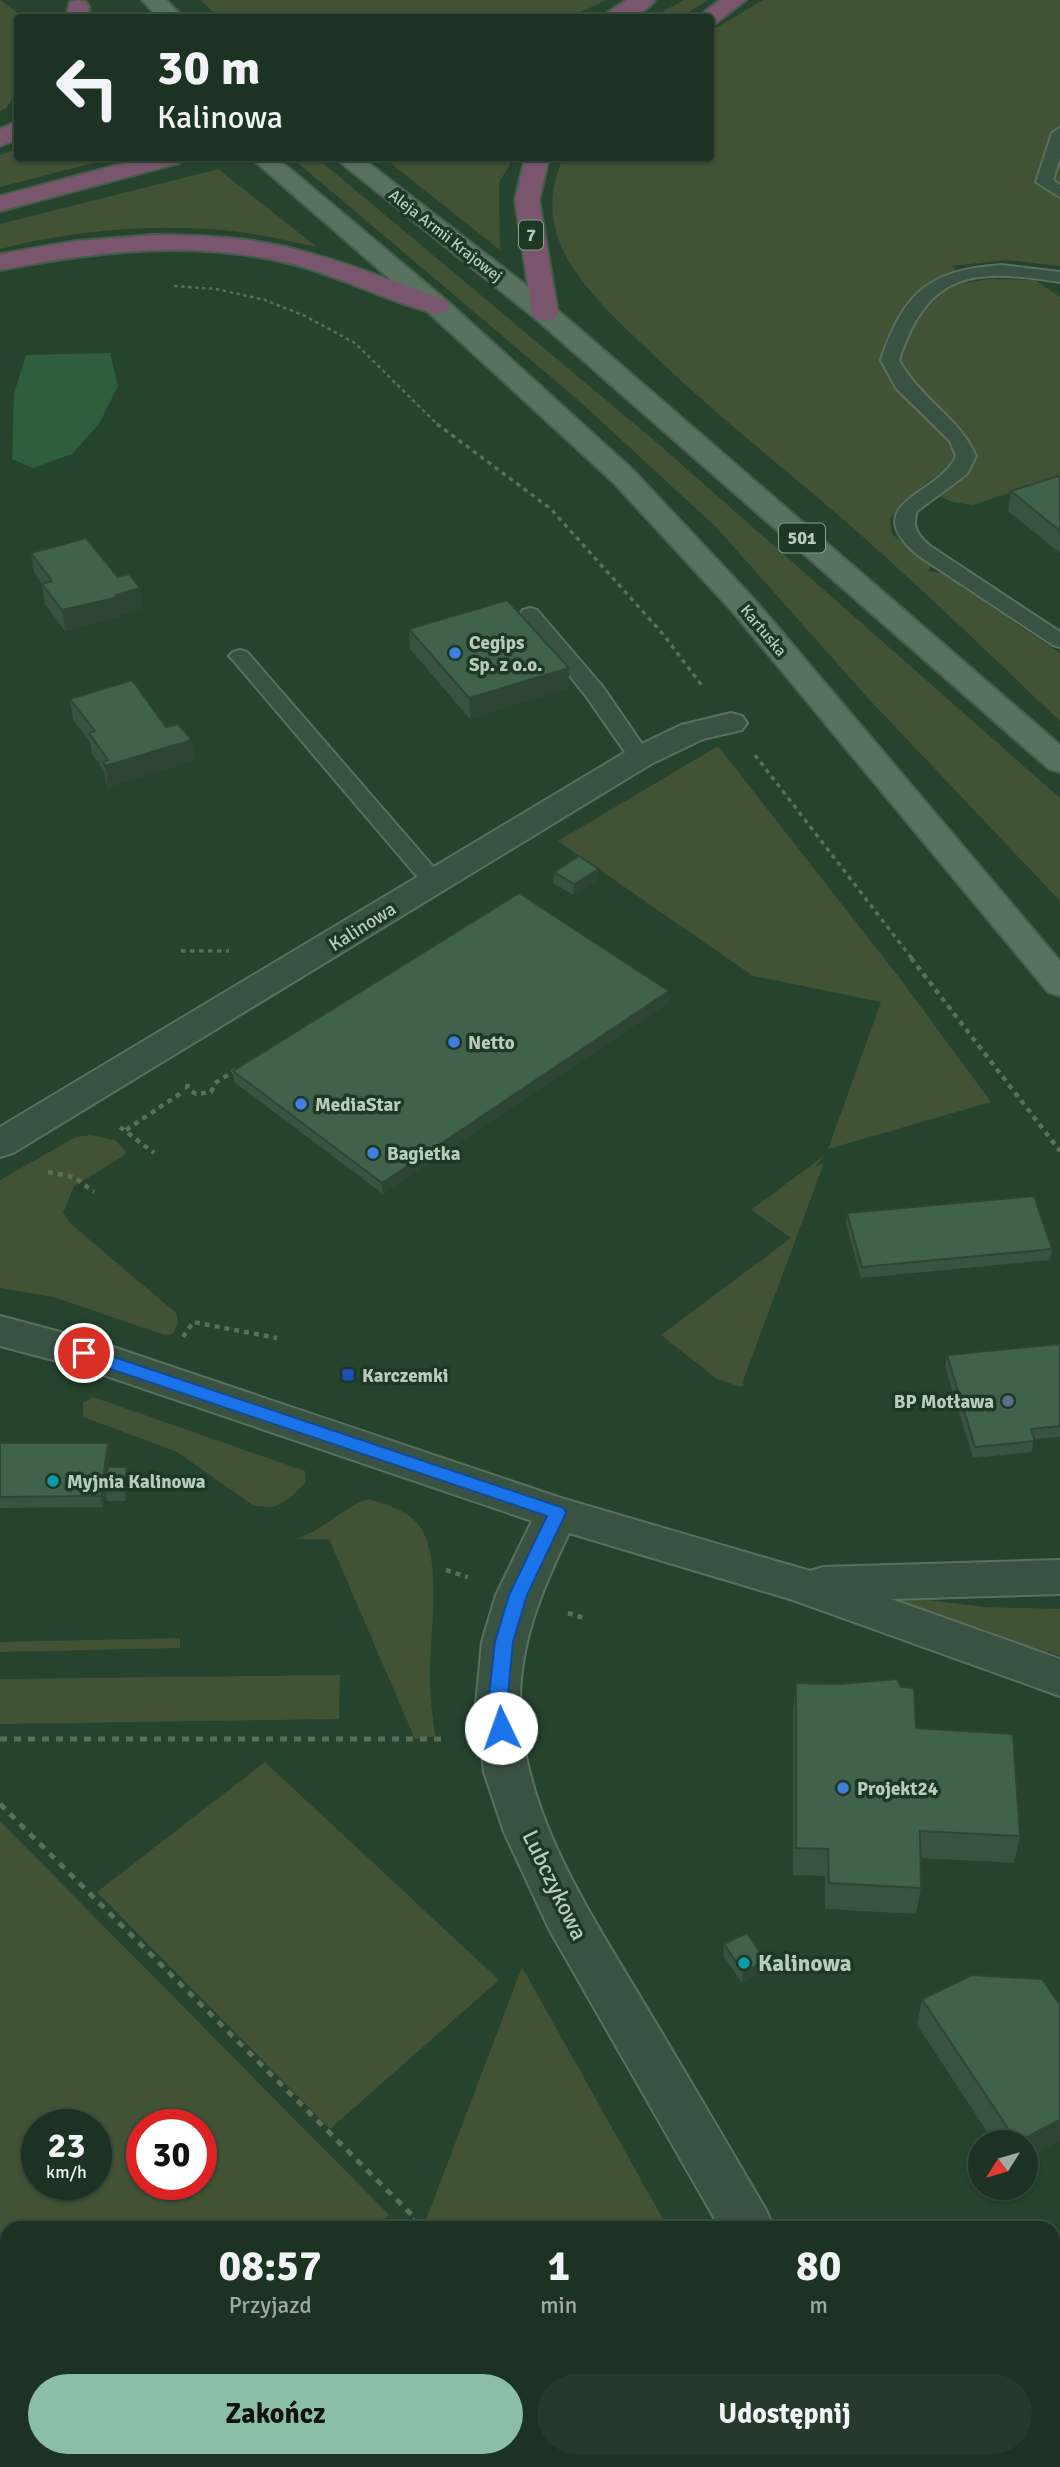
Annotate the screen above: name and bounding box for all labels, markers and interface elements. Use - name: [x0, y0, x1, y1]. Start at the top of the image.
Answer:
- text: 30 m: [157, 38, 260, 98]
- icon: left: [42, 42, 133, 133]
- text: Kalinowa: [157, 98, 283, 137]
- street label: Aleja Armii Krajowej: [385, 185, 506, 286]
- road number: 7: [519, 220, 543, 249]
- road number: 501: [779, 524, 825, 552]
- street label: Kartuska: [736, 601, 791, 661]
- place label: Cegips Sp. z o.o.: [469, 631, 543, 677]
- marker: Cegips Sp. z o.o.: [447, 645, 463, 661]
- street label: Kalinowa: [324, 897, 401, 957]
- place label: Netto: [468, 1031, 515, 1055]
- marker: Netto: [446, 1034, 462, 1050]
- place label: MediaStar: [315, 1093, 401, 1117]
- marker: MediaStar: [293, 1096, 309, 1112]
- place label: Bagietka: [387, 1142, 461, 1166]
- marker: Bagietka: [365, 1145, 381, 1161]
- pin: [54, 1323, 114, 1383]
- icon: arrive: [65, 1334, 103, 1372]
- place label: Karczemki: [362, 1364, 449, 1388]
- marker: Karczemki: [340, 1367, 356, 1383]
- place label: BP Motława: [894, 1390, 994, 1414]
- marker: BP Motława: [1000, 1393, 1016, 1409]
- place label: Myjnia Kalinowa: [67, 1470, 206, 1494]
- marker: Myjnia Kalinowa: [45, 1473, 61, 1489]
- position arrow: [464, 1691, 538, 1765]
- place label: Projekt24: [857, 1777, 938, 1801]
- marker: Projekt24: [835, 1780, 851, 1796]
- street label: Lubczykowa: [515, 1825, 594, 1945]
- place label: Kalinowa: [758, 1949, 852, 1978]
- marker: Kalinowa: [736, 1955, 752, 1971]
- speed limit sign: 30: [126, 2109, 217, 2200]
- text: 23: [48, 2124, 85, 2167]
- north arrow: [968, 2130, 1038, 2200]
- map controls: [968, 2130, 1038, 2200]
- text: km/h: [46, 2161, 87, 2183]
- text: 08:57: [219, 2241, 322, 2292]
- text: 1: [548, 2241, 570, 2292]
- text: 80: [796, 2241, 841, 2292]
- text: Przyjazd: [229, 2291, 312, 2320]
- text: min: [540, 2291, 577, 2320]
- text: m: [810, 2291, 828, 2320]
- button: Zakończ: [28, 2374, 523, 2454]
- button: Udostępnij: [537, 2374, 1032, 2454]

